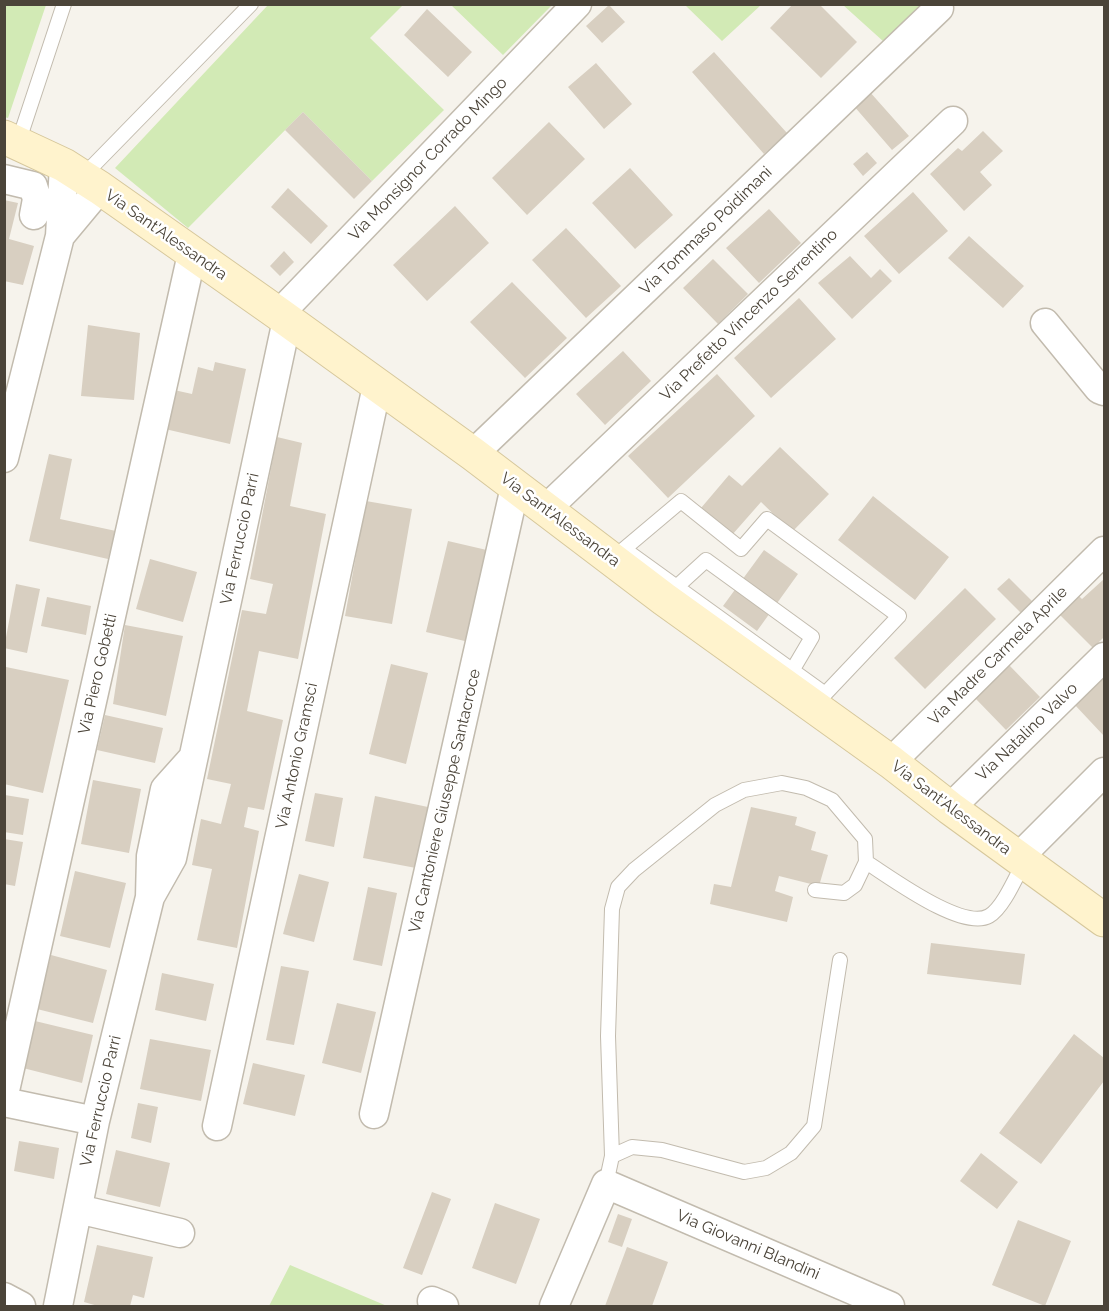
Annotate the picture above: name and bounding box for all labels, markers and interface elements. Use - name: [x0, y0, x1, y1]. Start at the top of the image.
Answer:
- street label: Via Monsignor Corrado Mingo: [345, 73, 511, 245]
- street label: Via Tommaso Poidimani: [636, 163, 776, 299]
- street label: Via Sant'Alessandra: [101, 186, 231, 284]
- street label: Via Prefetto Vincenzo Serrentino: [656, 225, 842, 405]
- street label: Via Sant'Alessandra: [496, 469, 624, 571]
- street label: Via Ferruccio Parri: [217, 471, 263, 607]
- street label: Via Madre Carmela Aprile: [924, 582, 1072, 730]
- street label: Via Piero Gobetti: [75, 612, 121, 736]
- street label: Via Cantoniere Giuseppe Santacroce: [405, 667, 485, 935]
- street label: Via Natalino Valvo: [972, 679, 1082, 785]
- street label: Via Antonio Gramsci: [272, 681, 322, 831]
- street label: Via Sant'Alessandra: [887, 757, 1015, 859]
- street label: Via Ferruccio Parri: [77, 1034, 125, 1168]
- street label: Via Giovanni Blandini: [673, 1206, 823, 1284]

